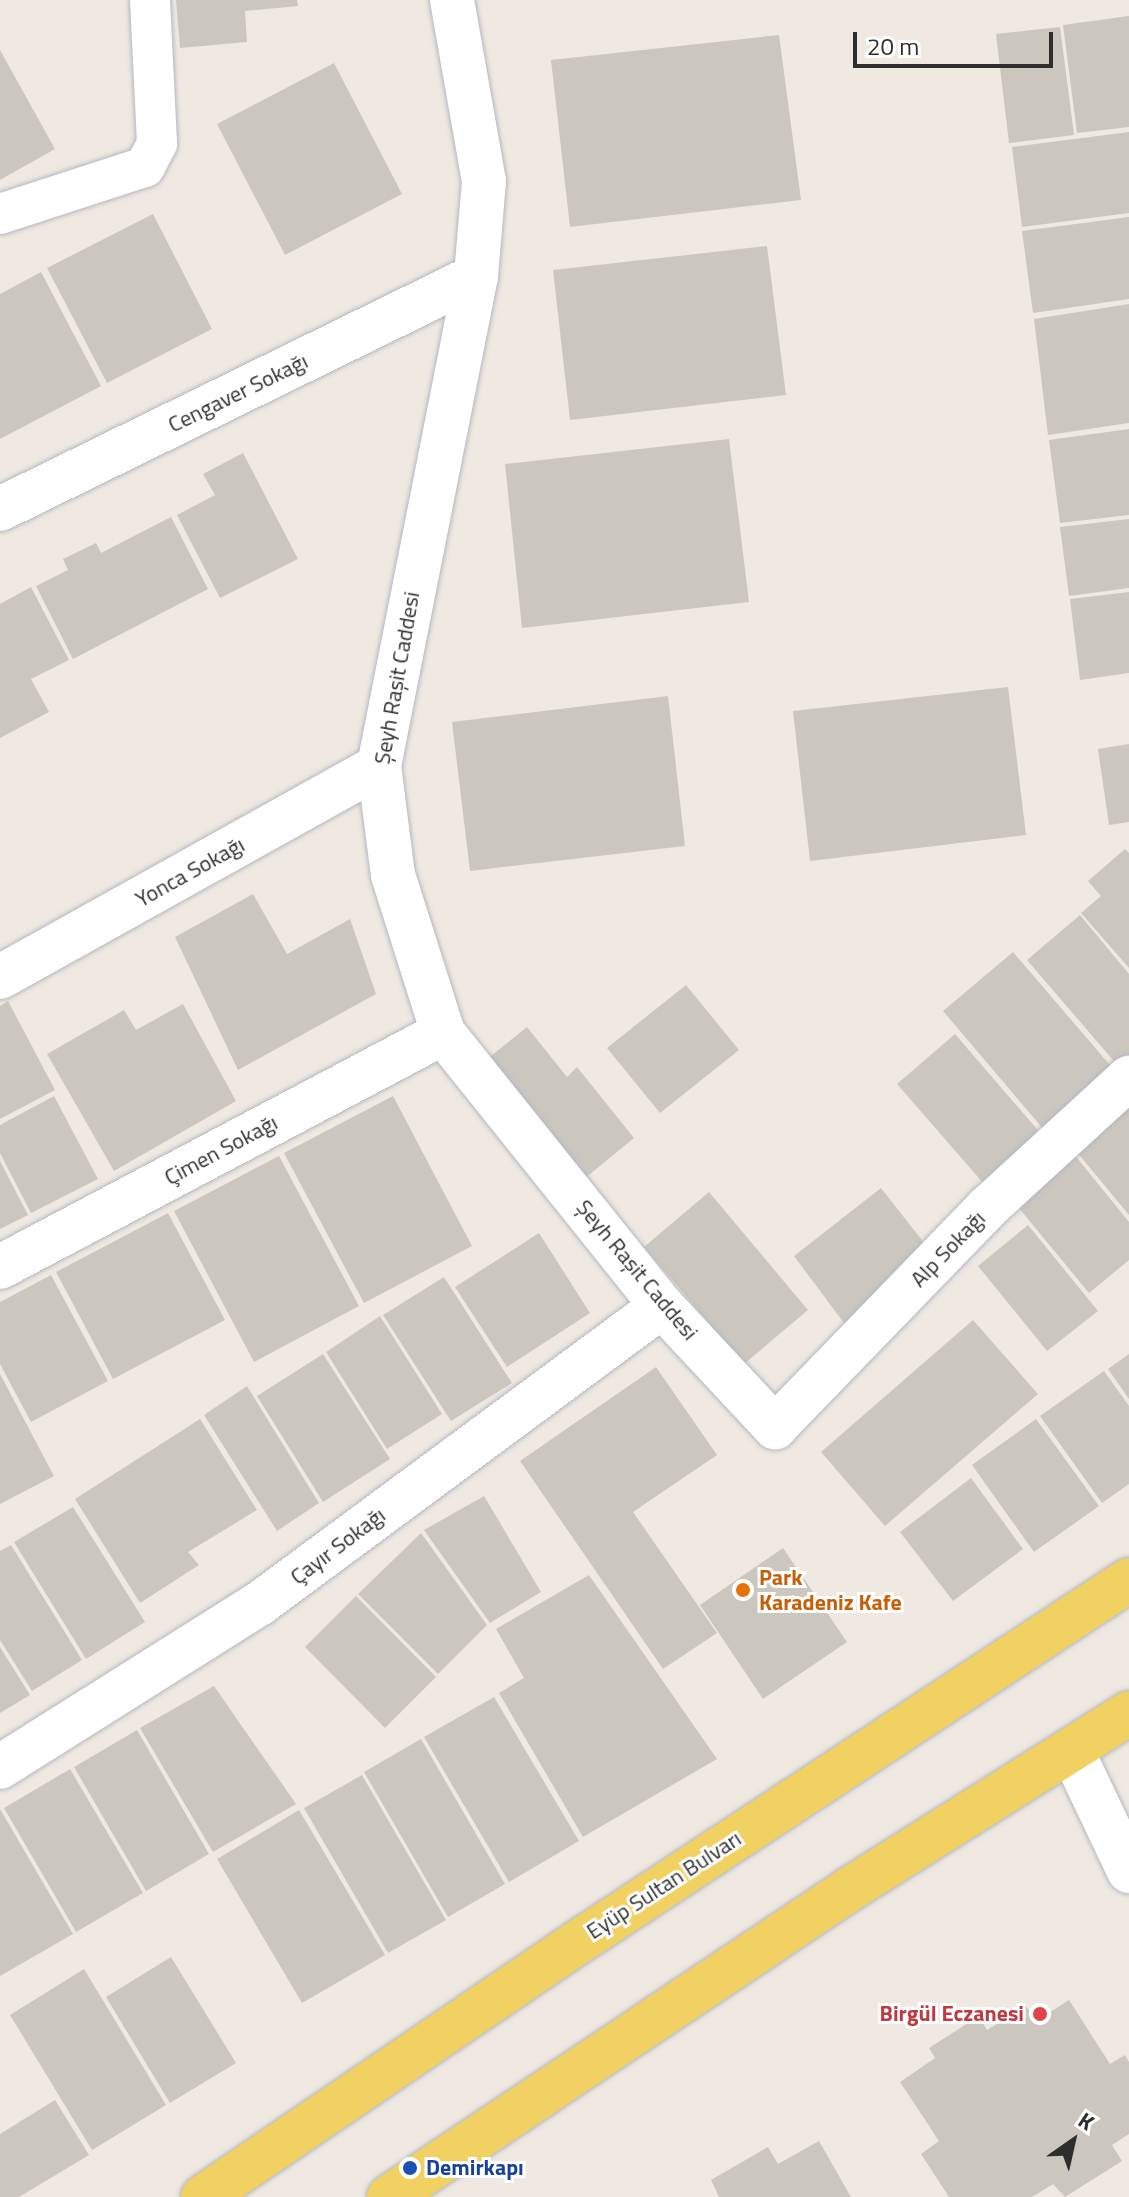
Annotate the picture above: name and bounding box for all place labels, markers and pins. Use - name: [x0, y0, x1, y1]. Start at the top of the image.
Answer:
- place label: Park Karadeniz Kafe: [759, 1564, 902, 1616]
- marker: Park Karadeniz Kafe: [734, 1581, 752, 1599]
- place label: Birgül Eczanesi: [880, 2001, 1024, 2027]
- marker: Birgül Eczanesi: [1031, 2005, 1049, 2023]
- place label: Demirkapı: [426, 2155, 524, 2181]
- marker: Demirkapı: [401, 2159, 419, 2177]

